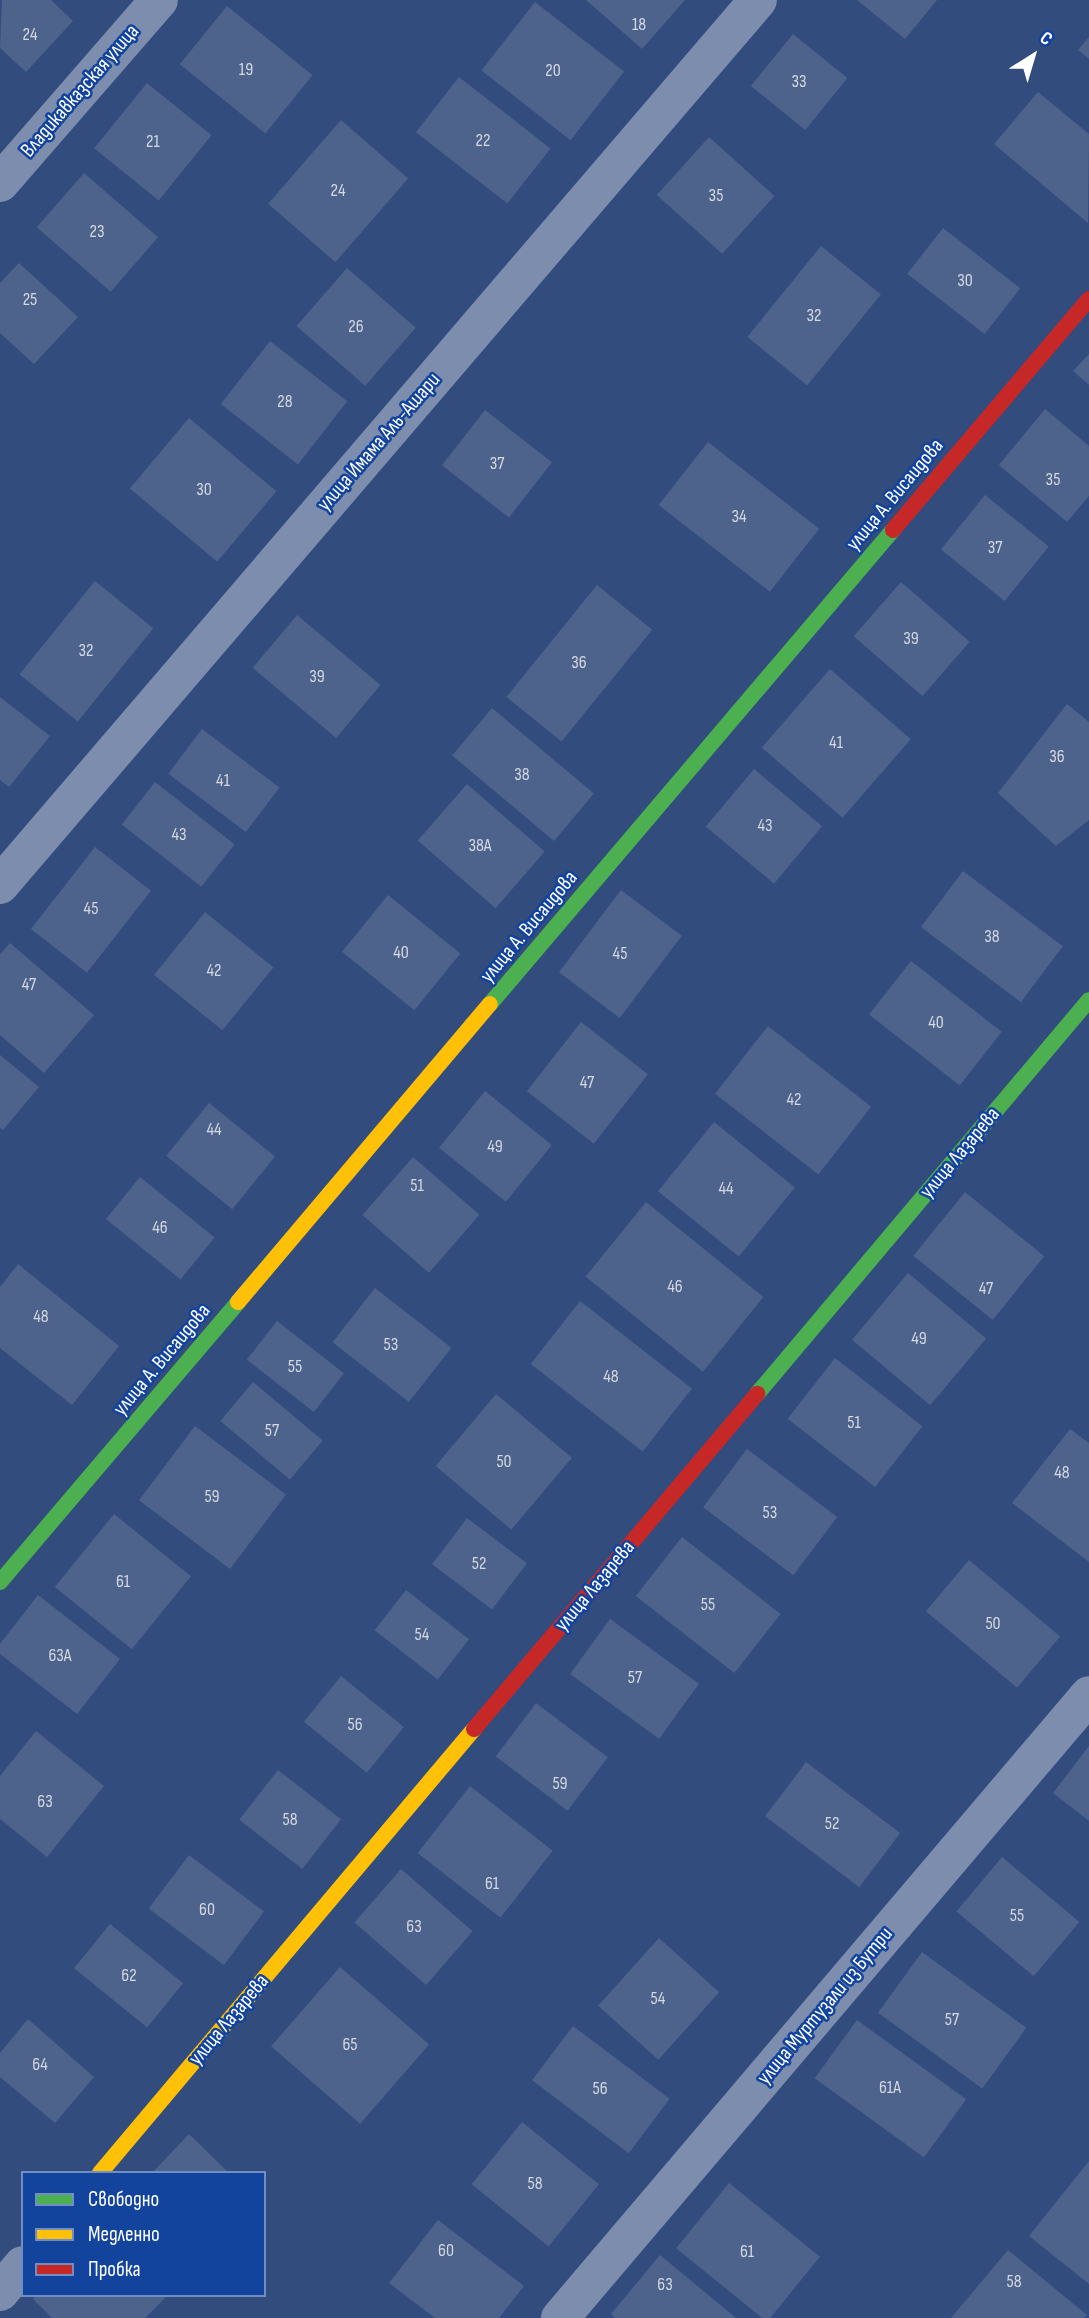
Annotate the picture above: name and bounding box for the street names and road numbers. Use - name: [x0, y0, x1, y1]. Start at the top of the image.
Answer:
- street label: Владикавказская улица: [16, 19, 144, 163]
- street label: улица Имама Аль-Ашари: [312, 368, 446, 516]
- street label: улица А. Висаидова: [841, 434, 949, 556]
- street label: улица А. Висаидова: [475, 866, 583, 988]
- street label: улица Лазарева: [915, 1102, 1005, 1204]
- street label: улица А. Висаидова: [108, 1299, 216, 1421]
- street label: улица Лазарева: [550, 1535, 640, 1637]
- street label: улица Муртузали из Бутри: [752, 1922, 898, 2090]
- street label: улица Лазарева: [184, 1969, 274, 2071]

